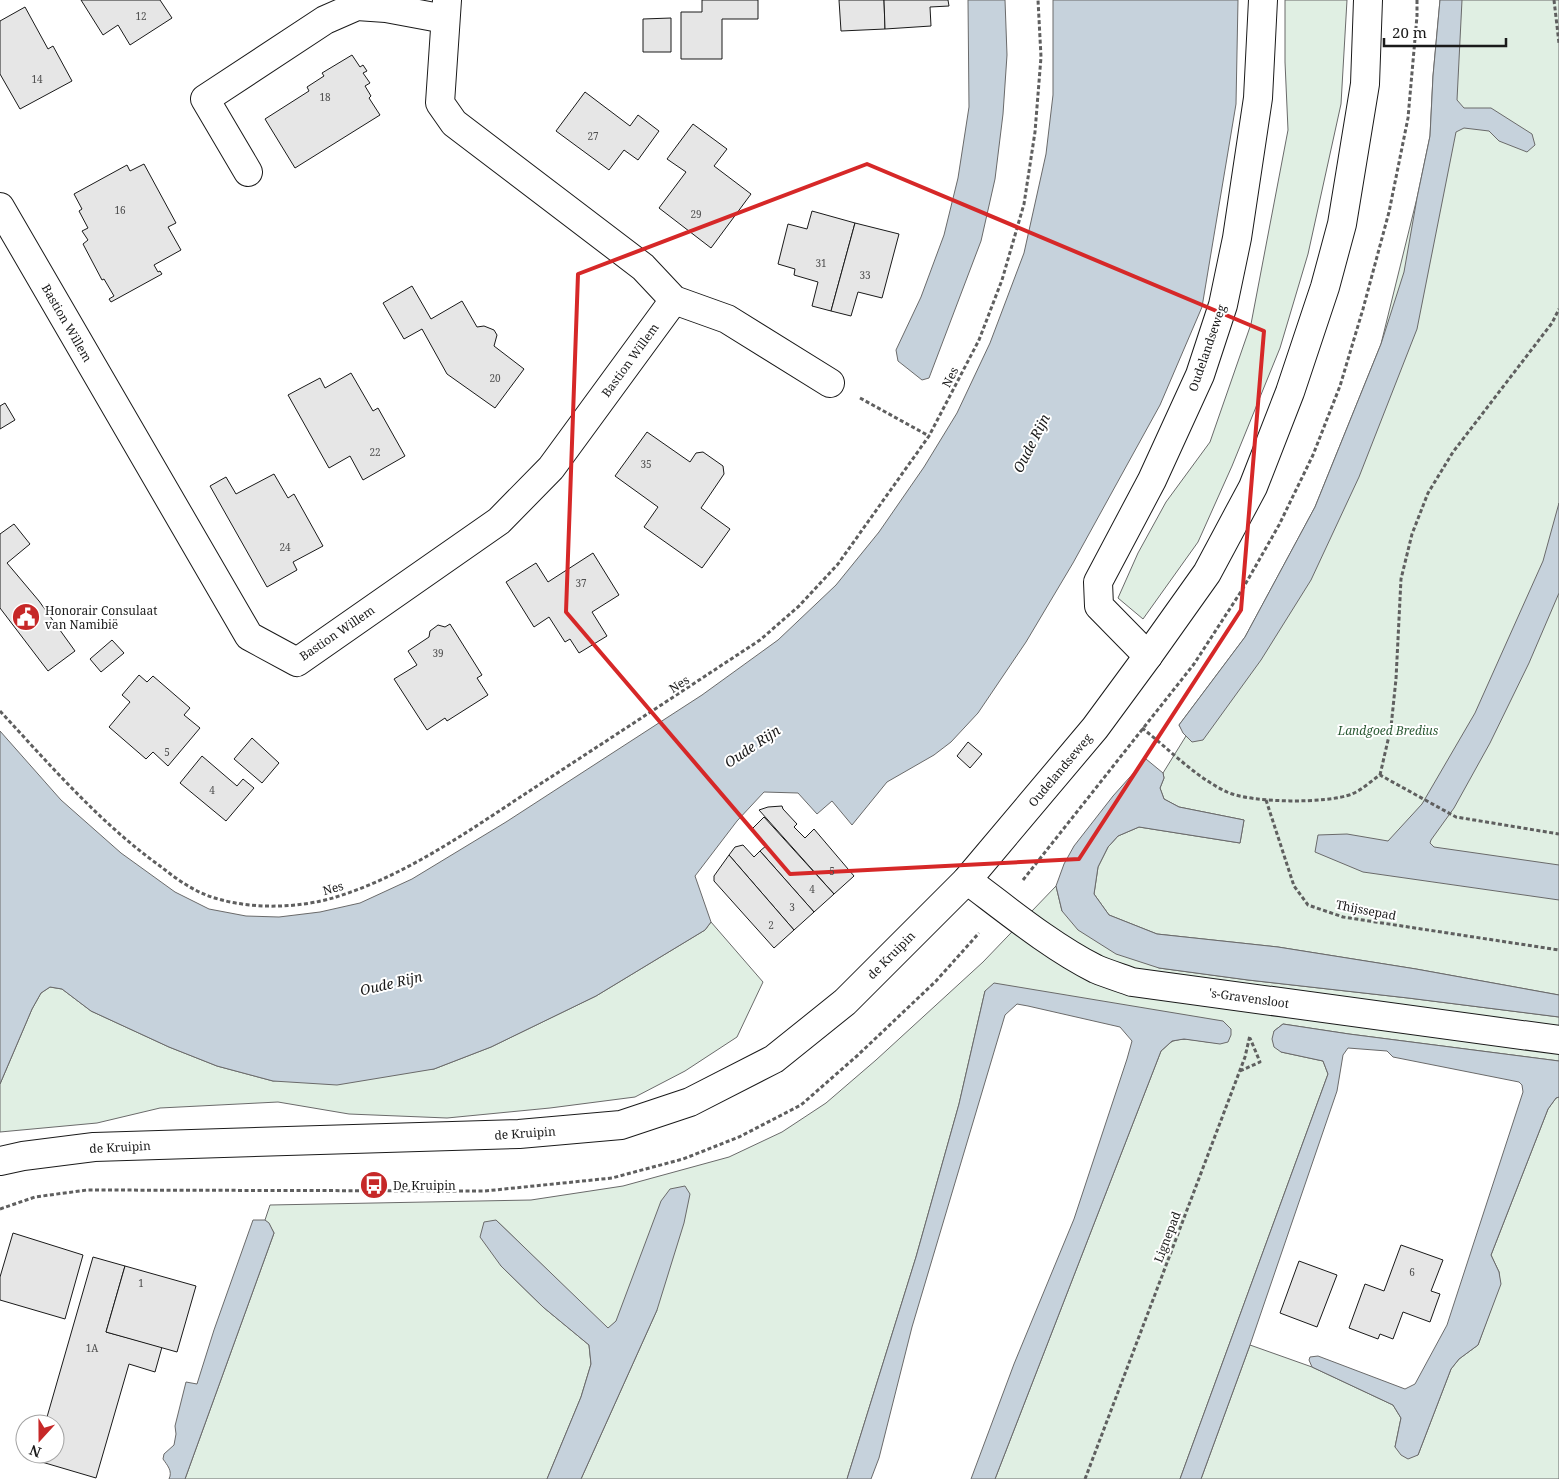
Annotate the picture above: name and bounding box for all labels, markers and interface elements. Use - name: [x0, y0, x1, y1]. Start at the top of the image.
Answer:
- house number: 12: [135, 9, 147, 23]
- scale bar: [1384, 15, 1506, 47]
- text: 20 m: [1392, 22, 1427, 42]
- house number: 14: [31, 72, 43, 86]
- house number: 18: [319, 90, 331, 104]
- house number: 27: [587, 129, 599, 143]
- house number: 16: [114, 203, 126, 217]
- house number: 29: [690, 207, 702, 221]
- house number: 31: [815, 256, 827, 270]
- house number: 33: [859, 268, 871, 282]
- street label: Bastion Willem: [38, 281, 96, 365]
- street label: Oudelandseweg: [1184, 302, 1230, 394]
- street label: Bastion Willem: [597, 320, 663, 400]
- street label: Nes: [938, 364, 962, 390]
- house number: 20: [489, 371, 501, 385]
- water label: Oude Rijn: [1008, 410, 1054, 476]
- house number: 22: [369, 445, 381, 459]
- house number: 35: [640, 457, 652, 471]
- house number: 24: [279, 540, 291, 554]
- house number: 37: [575, 576, 587, 590]
- street label: Bastion Willem: [296, 601, 378, 665]
- public building icon: Honorair Consulaat van Namibië: [11, 602, 41, 632]
- place label: Honorair Consulaat van Namibië: [45, 602, 157, 633]
- house number: 39: [432, 646, 444, 660]
- street label: Nes: [666, 671, 692, 697]
- water label: Oude Rijn: [720, 720, 784, 772]
- park label: Landgoed Bredius: [1337, 722, 1439, 739]
- street label: Oudelandseweg: [1024, 729, 1096, 810]
- house number: 5: [164, 745, 170, 759]
- house number: 4: [209, 783, 215, 797]
- house number: 5: [829, 864, 835, 878]
- street label: Nes: [321, 877, 345, 899]
- house number: 4: [809, 882, 815, 896]
- street label: Thijssepad: [1334, 896, 1398, 924]
- house number: 3: [789, 900, 795, 914]
- house number: 2: [768, 918, 774, 932]
- street label: de Kruipin: [863, 927, 919, 983]
- water label: Oude Rijn: [358, 966, 425, 999]
- street label: 's-Gravensloot: [1208, 984, 1290, 1012]
- street label: de Kruipin: [494, 1122, 556, 1144]
- street label: de Kruipin: [89, 1137, 151, 1157]
- bus stop icon: De Kruipin: [359, 1170, 389, 1200]
- place label: De Kruipin: [393, 1177, 456, 1194]
- street label: Lignepad: [1149, 1208, 1185, 1265]
- house number: 6: [1409, 1265, 1415, 1279]
- house number: 1: [138, 1276, 144, 1290]
- house number: 1A: [86, 1341, 99, 1355]
- north arrow: [15, 1414, 65, 1464]
- text: N: [27, 1441, 44, 1462]

